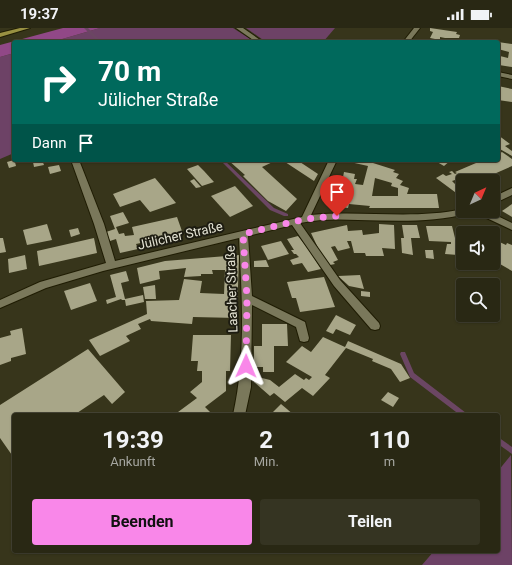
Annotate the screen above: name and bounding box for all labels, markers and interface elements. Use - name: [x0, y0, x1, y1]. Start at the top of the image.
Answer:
- text: 19:37: [20, 5, 59, 23]
- text: 70 m: [98, 55, 161, 88]
- icon: right: [32, 56, 84, 108]
- text: Jülicher Straße: [98, 89, 218, 110]
- icon: arrive: [75, 132, 97, 154]
- text: Dann: [32, 134, 67, 152]
- north arrow: [456, 174, 500, 218]
- map controls: [456, 174, 500, 322]
- pin: [320, 175, 354, 216]
- icon: arrive: [326, 181, 348, 203]
- street label: Jülicher Straße: [136, 218, 224, 253]
- button: sound: [456, 226, 500, 270]
- street label: Laacher Straße: [222, 245, 241, 333]
- button: search: [456, 278, 500, 322]
- position arrow: [225, 345, 267, 387]
- text: 19:39: [102, 426, 164, 454]
- text: 2: [259, 426, 273, 454]
- text: 110: [369, 426, 410, 454]
- text: Ankunft: [110, 454, 156, 469]
- text: Min.: [254, 454, 279, 469]
- text: m: [384, 454, 395, 469]
- button: Beenden: [32, 499, 252, 545]
- button: Teilen: [260, 499, 480, 545]

